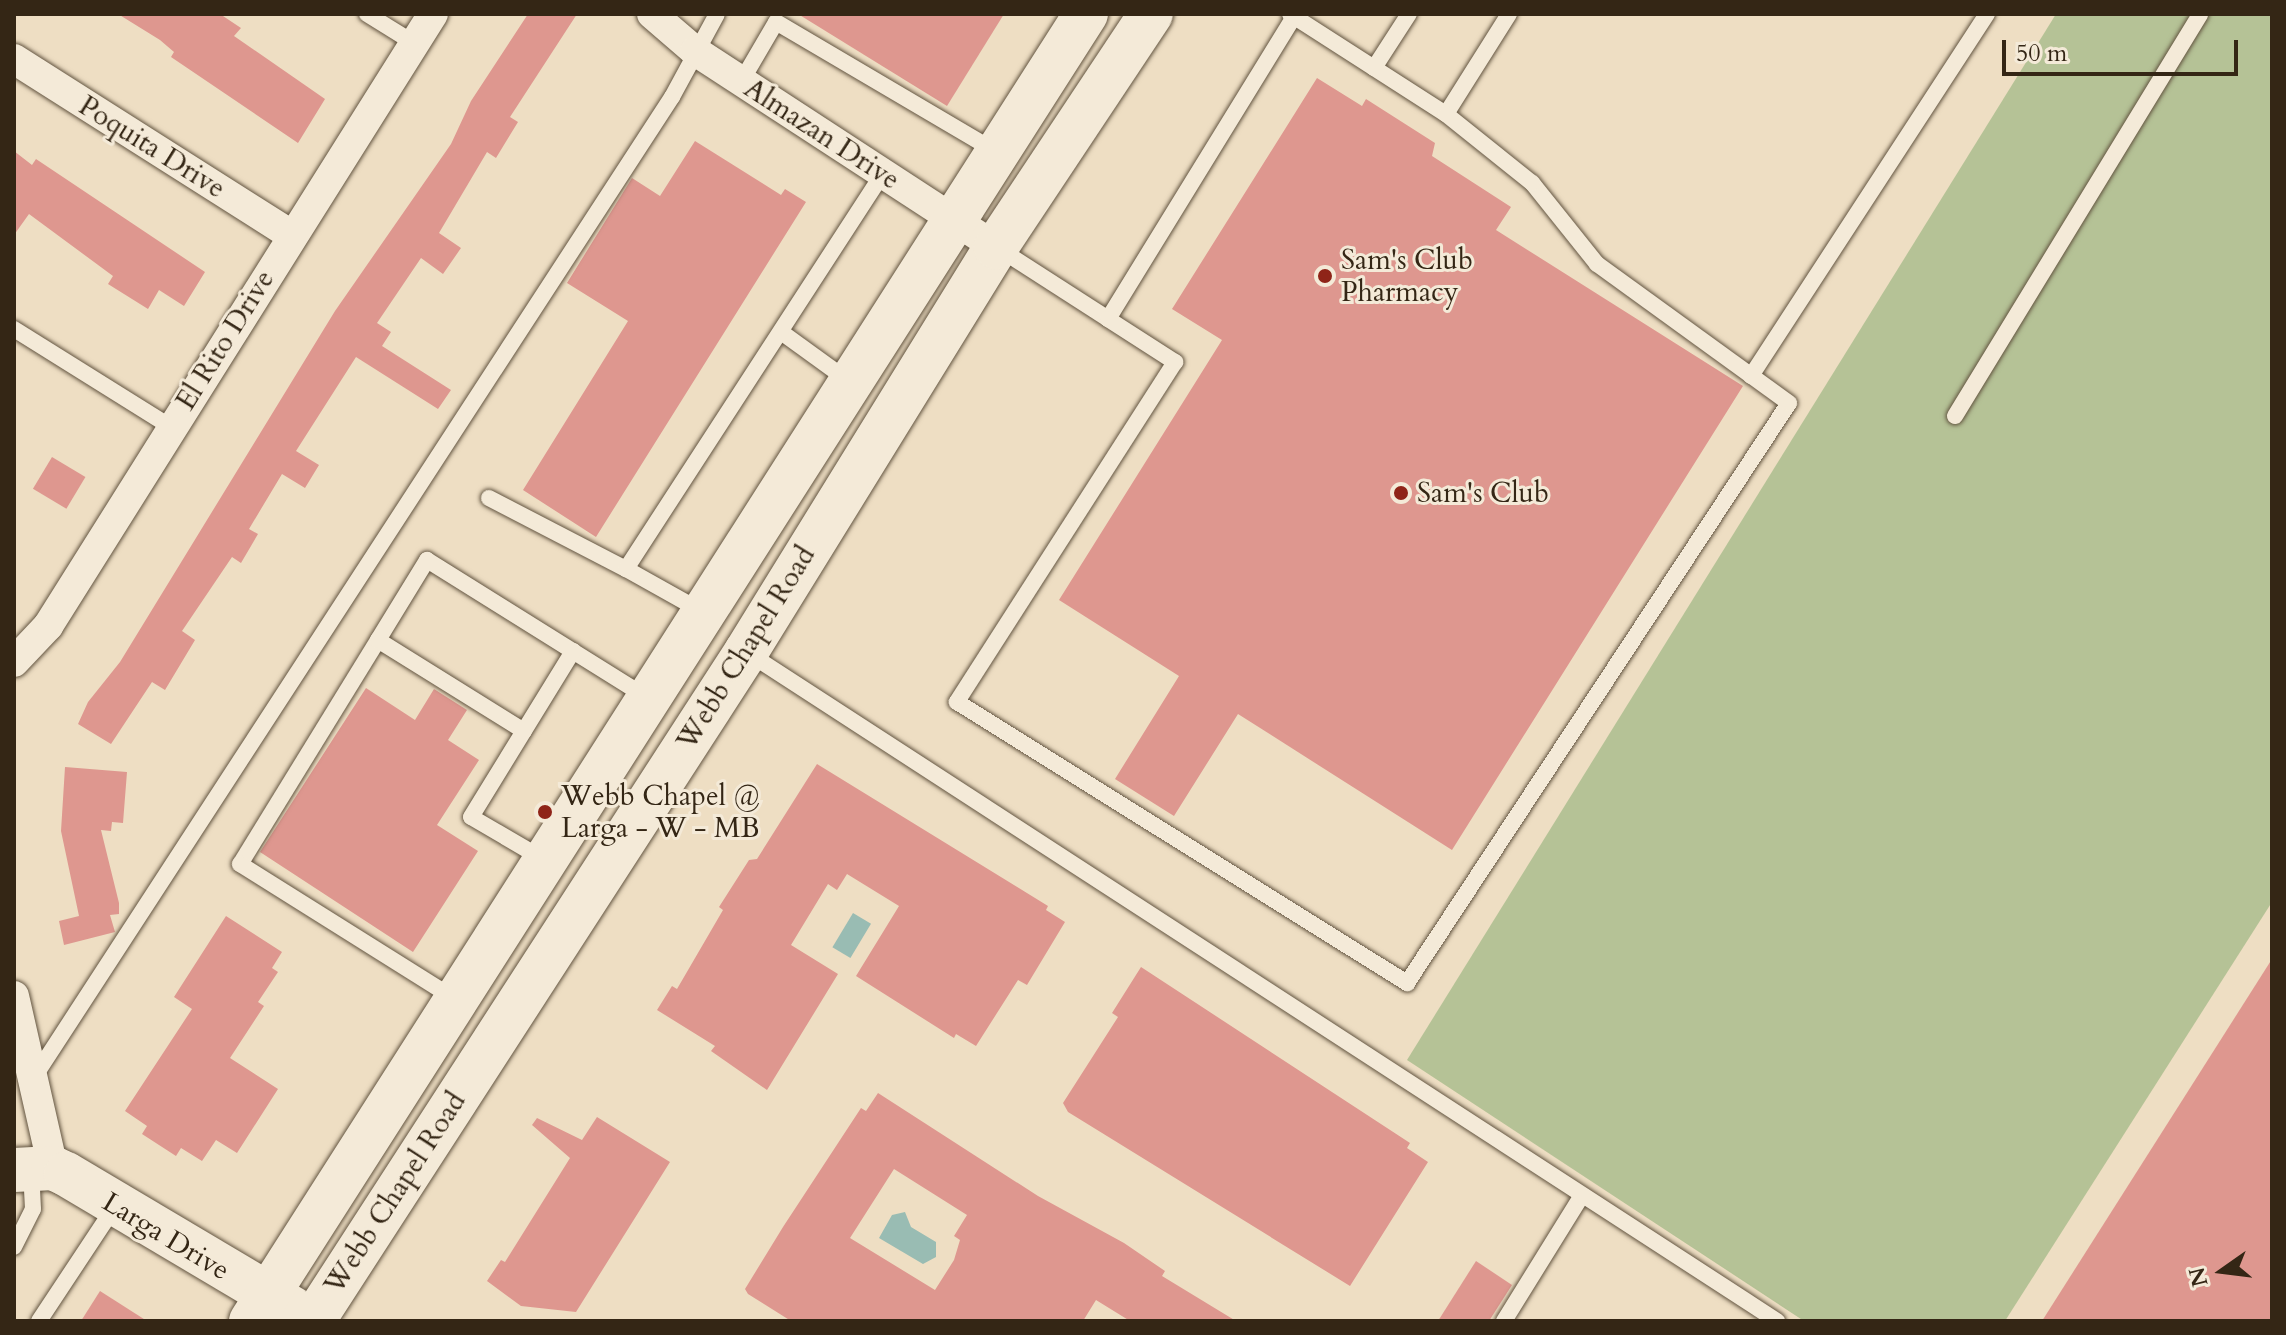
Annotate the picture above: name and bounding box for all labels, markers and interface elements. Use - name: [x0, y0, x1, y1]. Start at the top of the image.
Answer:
- scale bar: [2006, 24, 2242, 74]
- text: 50 m: [2016, 37, 2067, 70]
- street label: Almazan Drive: [738, 71, 906, 197]
- street label: Poquita Drive: [73, 89, 231, 205]
- place label: Sam's Club Pharmacy: [1341, 243, 1473, 309]
- street label: El Rito Drive: [169, 264, 281, 416]
- marker: Sam's Club Pharmacy: [1316, 267, 1334, 285]
- place label: Sam's Club: [1417, 476, 1549, 510]
- marker: Sam's Club: [1392, 484, 1410, 502]
- street label: Webb Chapel Road: [670, 540, 822, 756]
- place label: Webb Chapel @ Larga - W - MB: [561, 779, 761, 845]
- marker: Webb Chapel @ Larga - W - MB: [536, 803, 554, 821]
- street label: Webb Chapel Road: [317, 1086, 473, 1300]
- street label: Larga Drive: [96, 1185, 236, 1287]
- north arrow: [2182, 1231, 2262, 1311]
- text: N: [2182, 1264, 2216, 1290]

